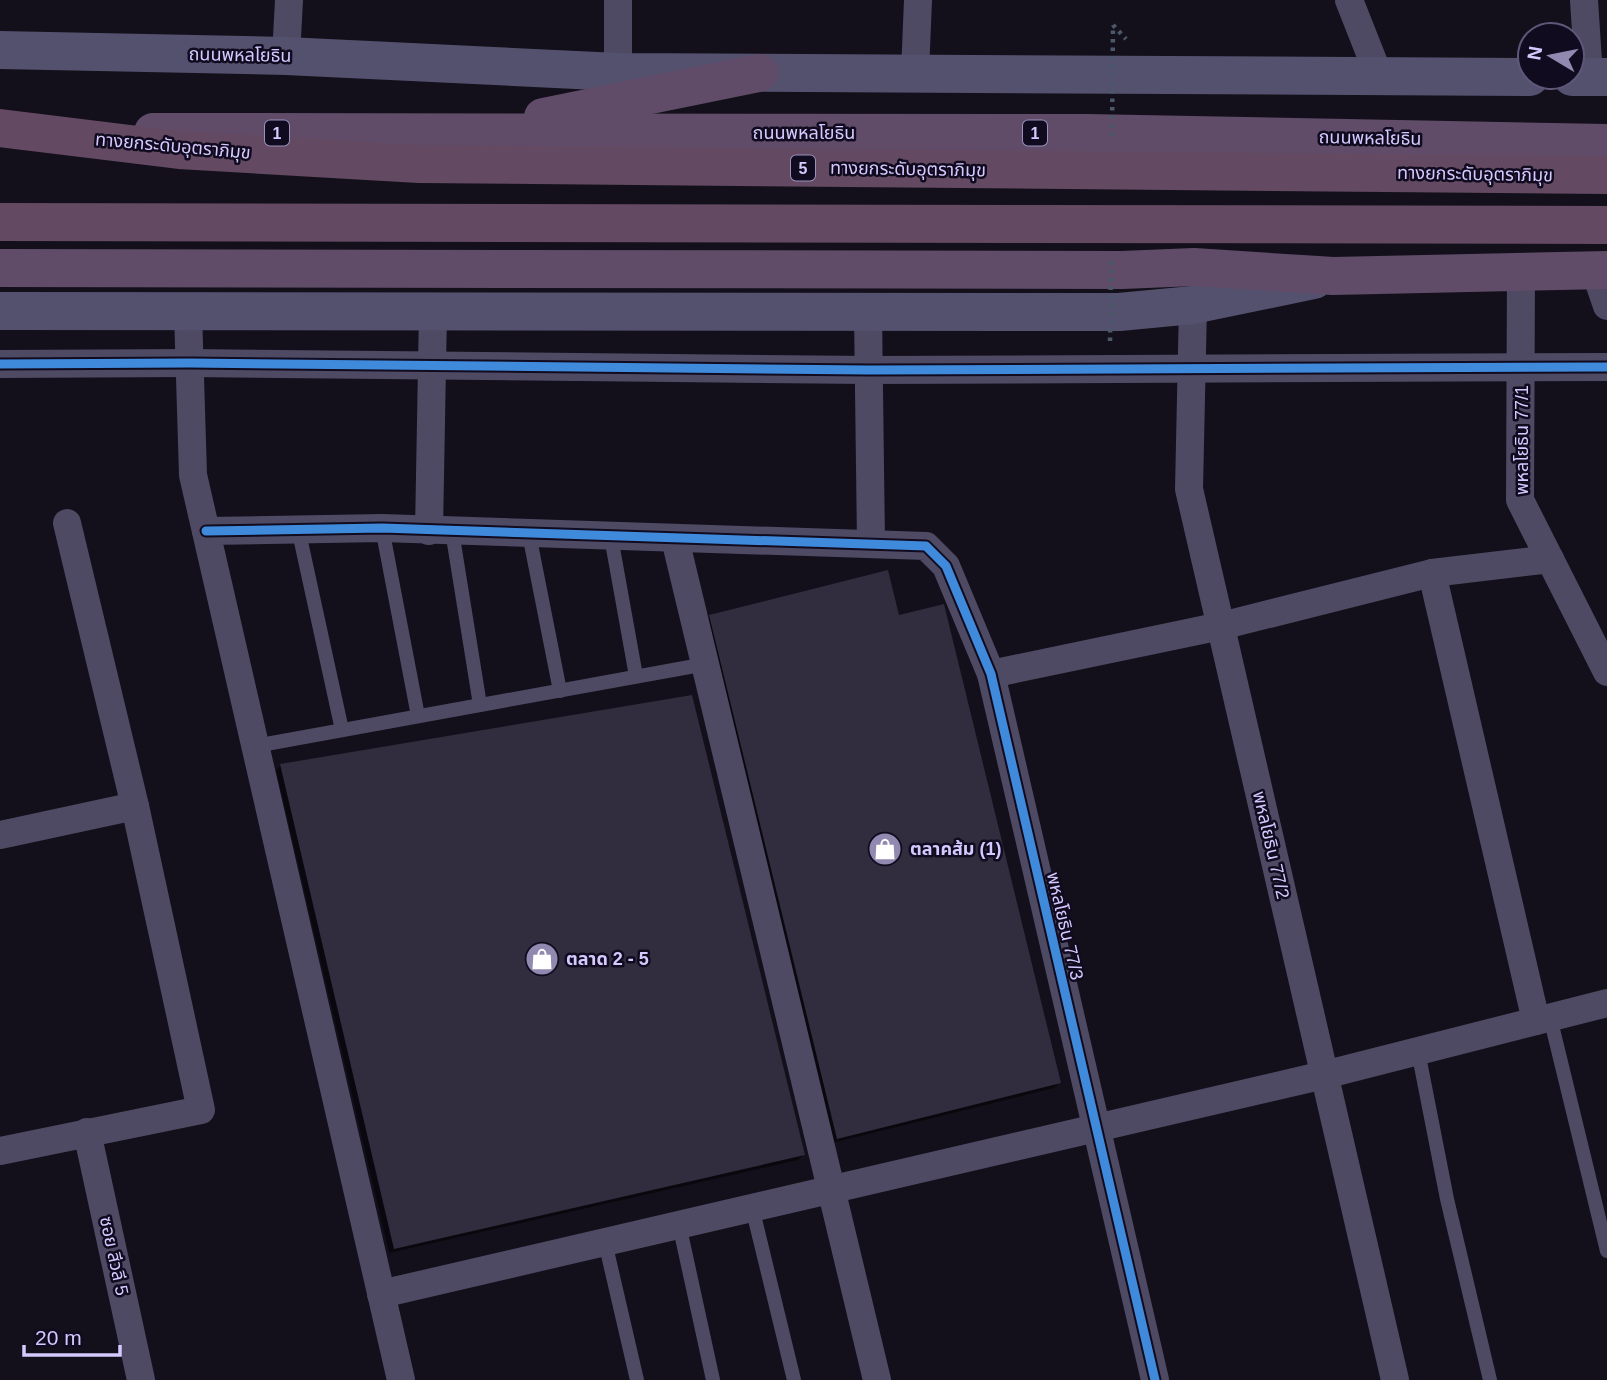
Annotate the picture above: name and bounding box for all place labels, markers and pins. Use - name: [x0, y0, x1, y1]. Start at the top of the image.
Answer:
- shop icon: ตลาคส้ม (1): [866, 830, 904, 868]
- place label: ตลาคส้ม (1): [910, 839, 1001, 859]
- shop icon: ตลาด 2 - 5: [523, 940, 561, 978]
- place label: ตลาด 2 - 5: [566, 949, 649, 969]

